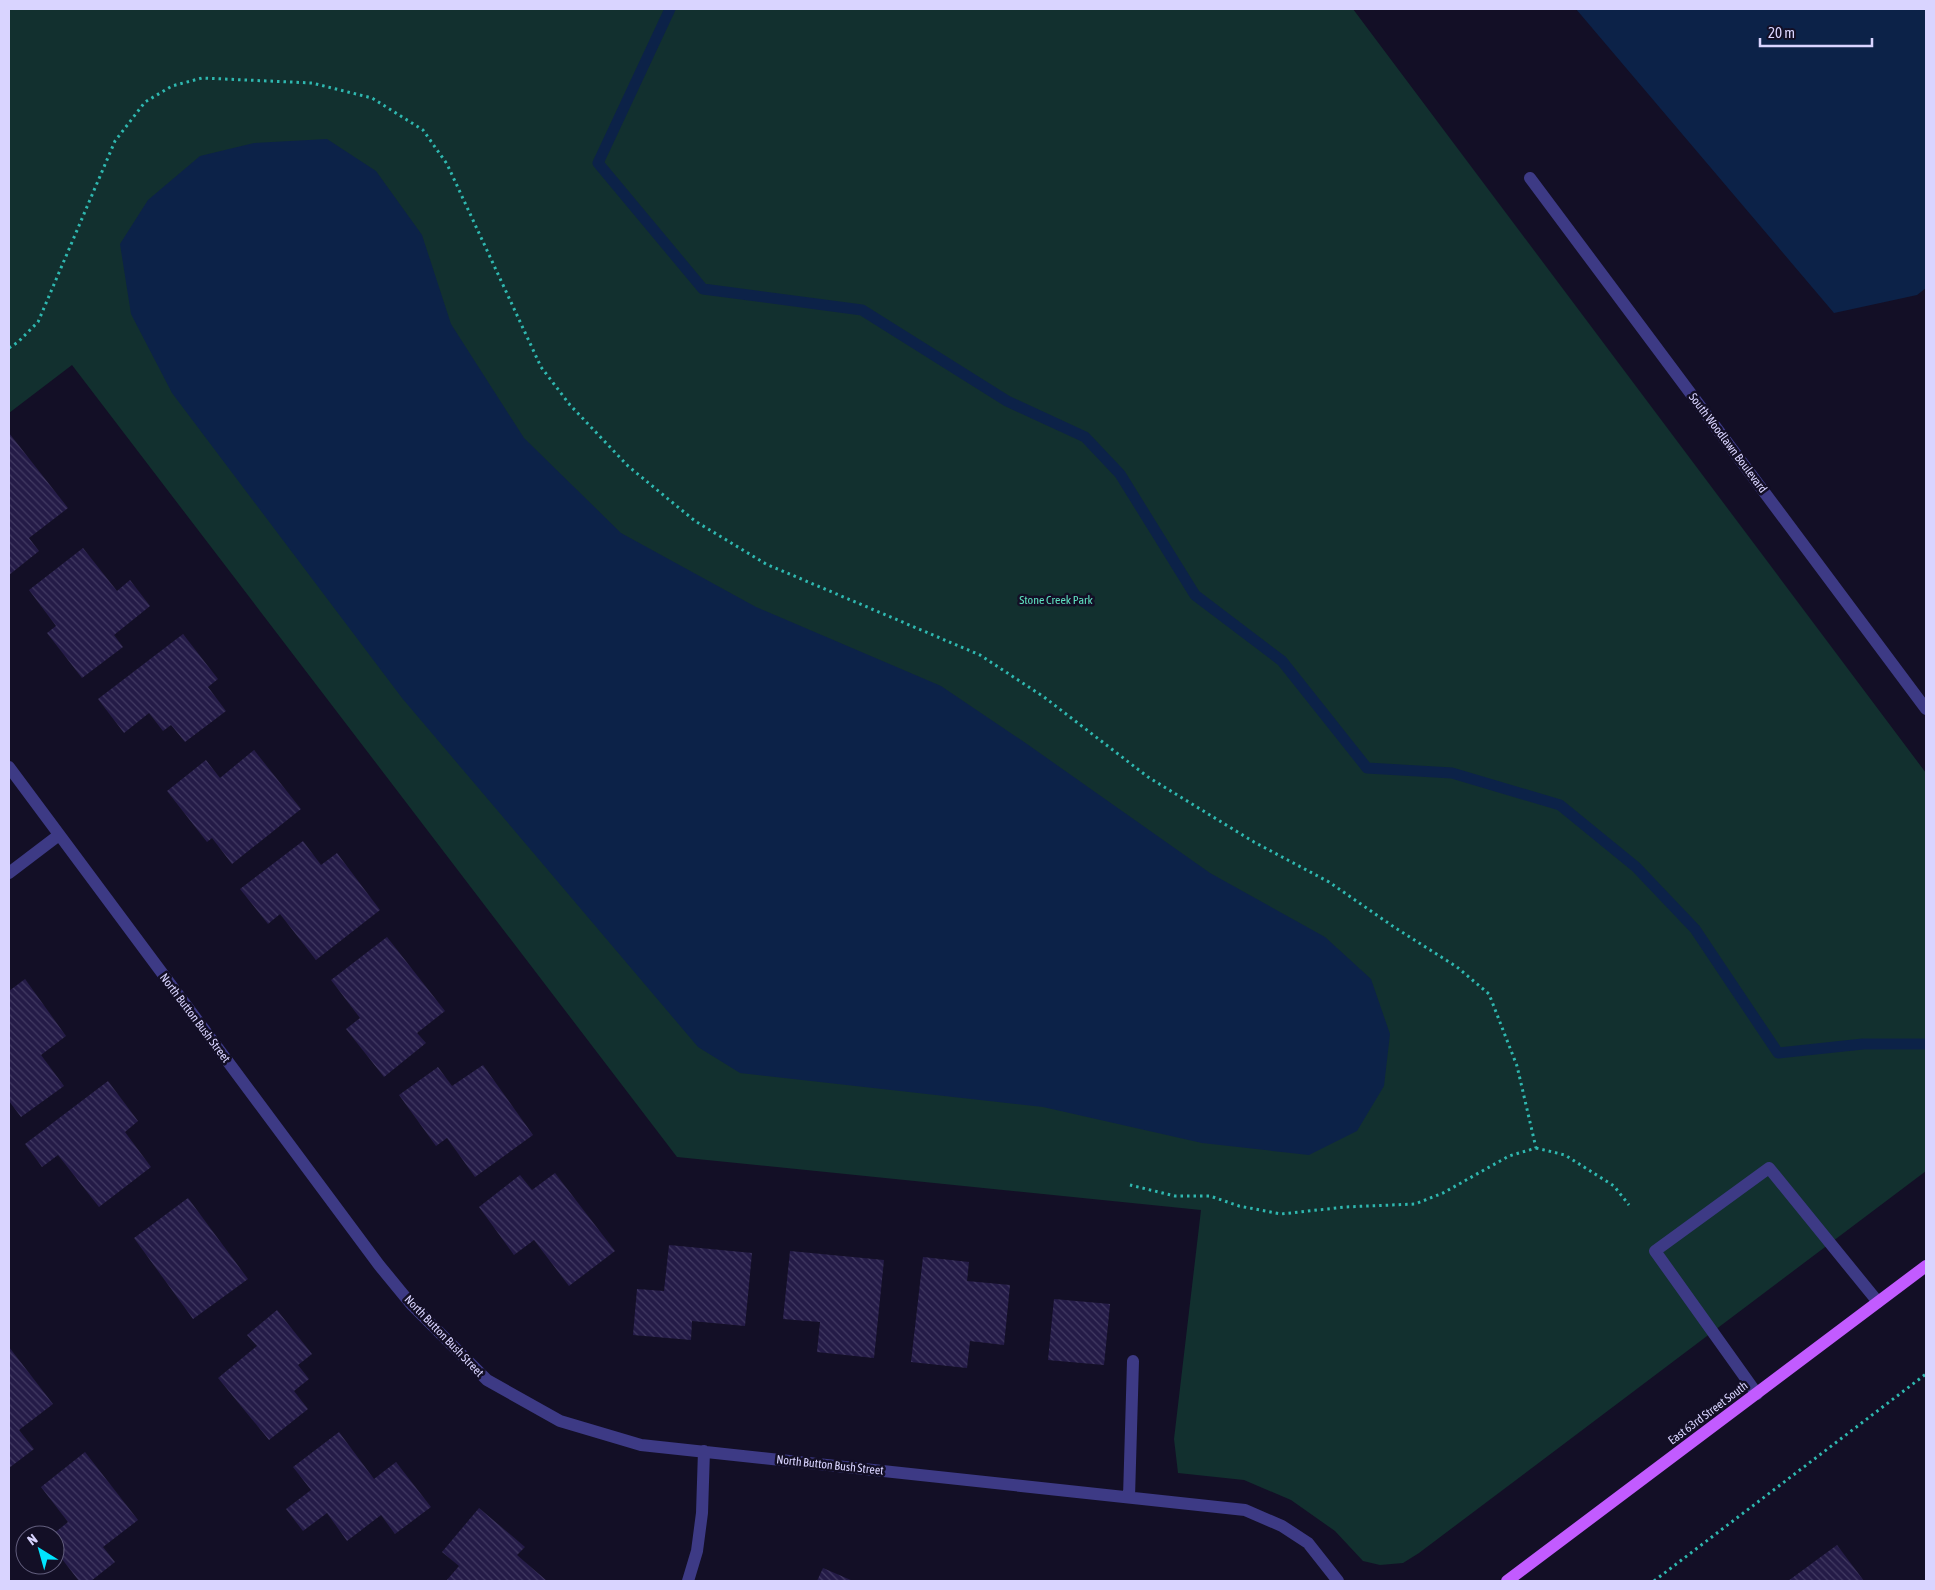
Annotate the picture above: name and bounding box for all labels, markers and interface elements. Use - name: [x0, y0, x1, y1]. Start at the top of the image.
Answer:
- scale bar: [1760, 15, 1872, 47]
- text: 20 m: [1768, 24, 1795, 41]
- street label: South Woodlawn Boulevard: [1686, 390, 1770, 496]
- park label: Stone Creek Park: [1019, 593, 1094, 607]
- street label: North Button Bush Street: [157, 971, 233, 1066]
- street label: North Button Bush Street: [401, 1292, 487, 1380]
- street label: East 63rd Street South: [1665, 1379, 1751, 1447]
- street label: North Button Bush Street: [776, 1452, 885, 1478]
- north arrow: [15, 1525, 65, 1575]
- text: N: [24, 1531, 40, 1548]

